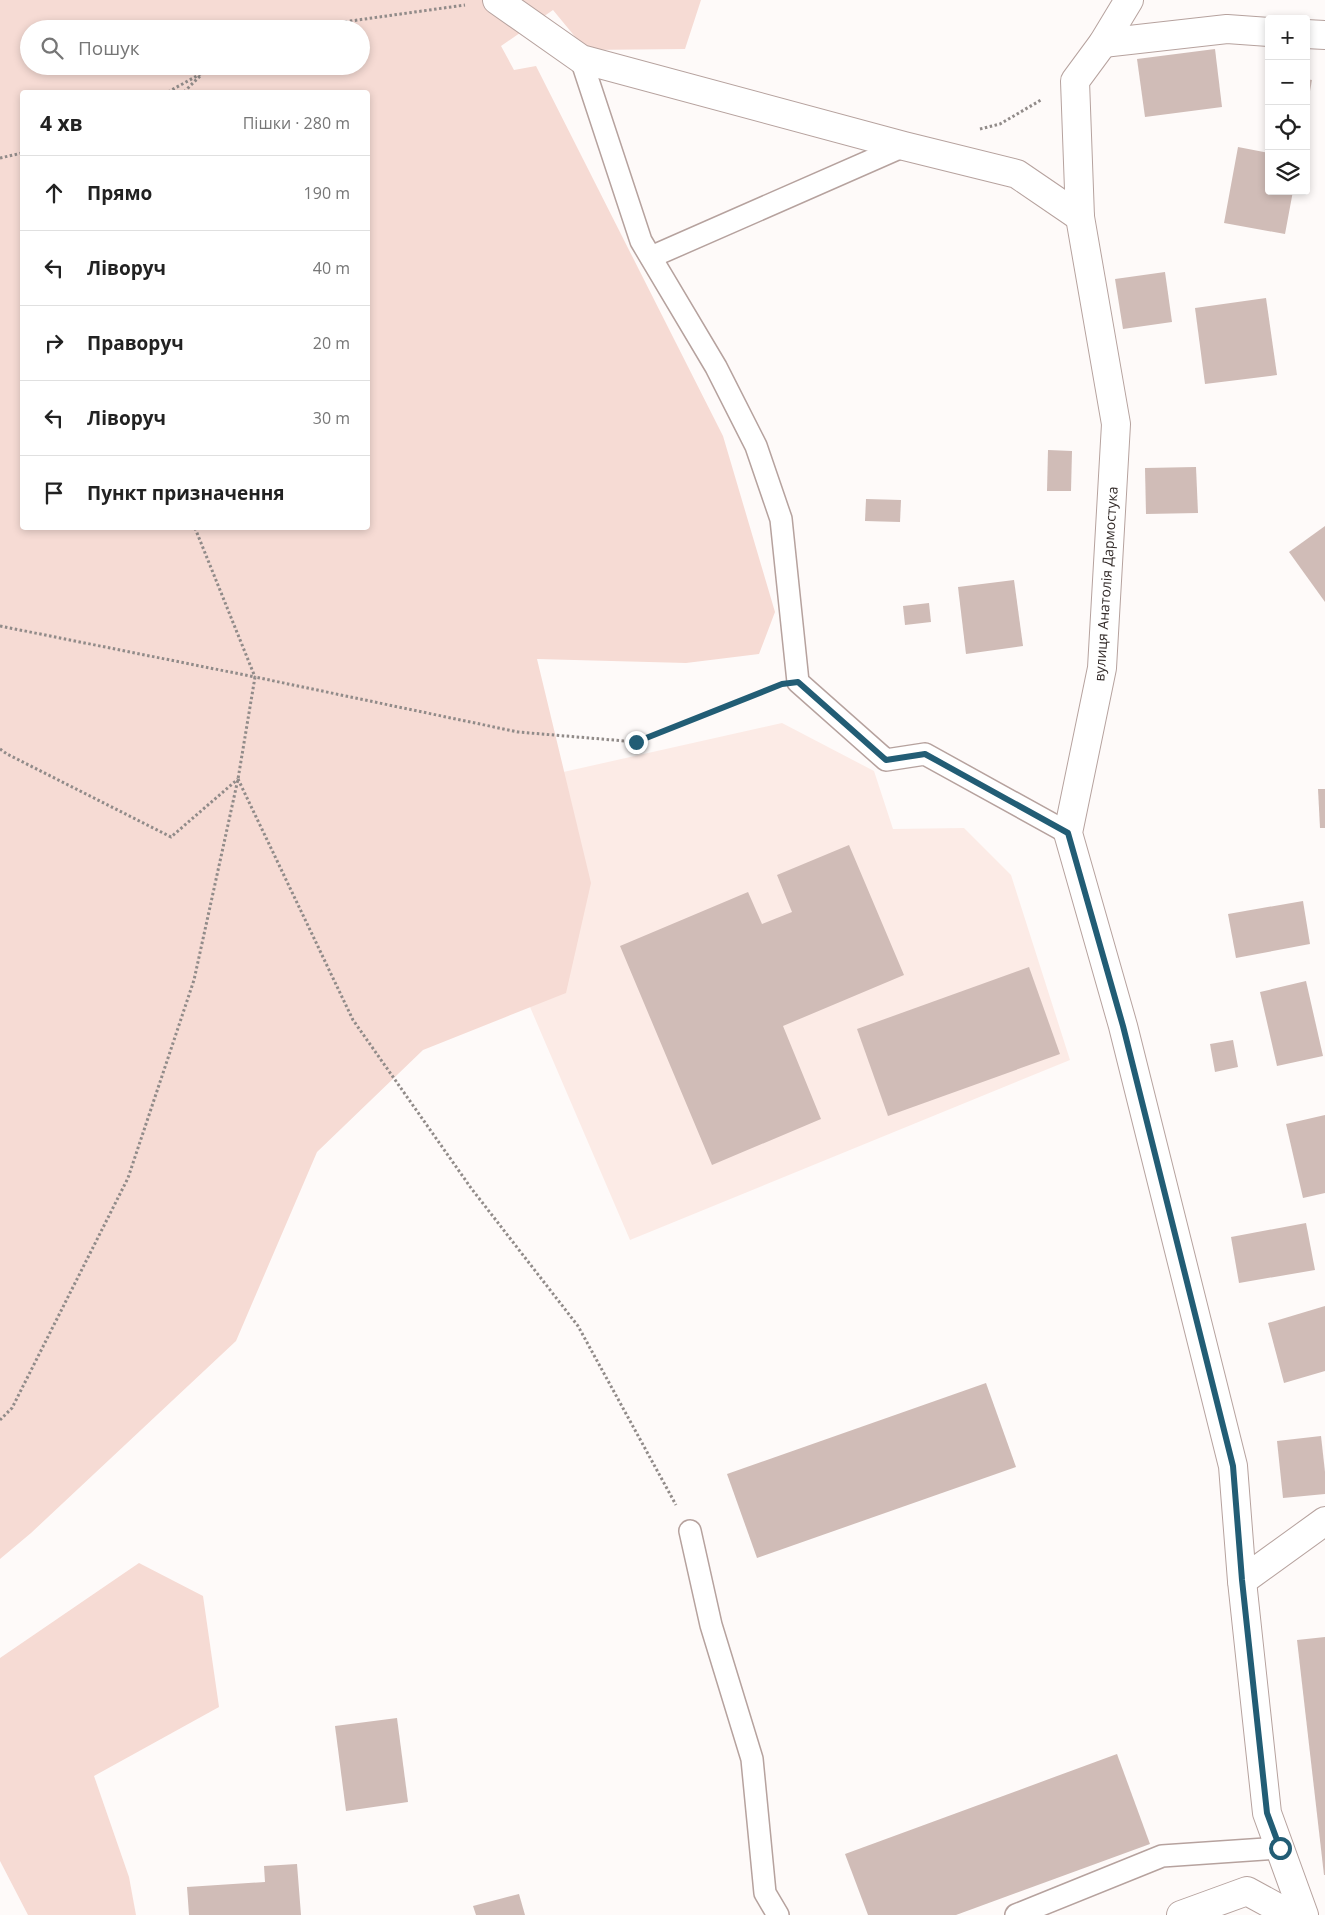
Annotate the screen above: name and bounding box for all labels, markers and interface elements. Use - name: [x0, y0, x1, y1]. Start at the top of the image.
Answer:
- map controls: [1265, 15, 1310, 195]
- button: +: [1265, 15, 1310, 60]
- search box: [20, 20, 370, 75]
- icon: search: [38, 34, 66, 62]
- text: Пошук: [78, 35, 140, 61]
- button: −: [1265, 60, 1310, 105]
- button: locate: [1265, 105, 1310, 150]
- text: 4 хв: [40, 109, 83, 137]
- text: Пішки · 280 m: [243, 112, 350, 134]
- button: layers: [1265, 150, 1310, 195]
- icon: ahead: [40, 179, 68, 207]
- text: Прямо: [87, 180, 152, 206]
- text: 190 m: [304, 182, 350, 204]
- icon: left: [40, 254, 68, 282]
- text: Ліворуч: [87, 255, 166, 281]
- text: 40 m: [313, 257, 350, 279]
- icon: right: [40, 329, 68, 357]
- text: Праворуч: [87, 330, 184, 356]
- text: 20 m: [313, 332, 350, 354]
- icon: left: [40, 404, 68, 432]
- text: Ліворуч: [87, 405, 166, 431]
- text: 30 m: [313, 407, 350, 429]
- icon: arrive: [40, 479, 68, 507]
- text: Пункт призначення: [87, 480, 285, 506]
- street label: вулиця Анатолія Дармостука: [1089, 486, 1122, 682]
- route end: [625, 731, 648, 754]
- route start: [1269, 1837, 1292, 1860]

